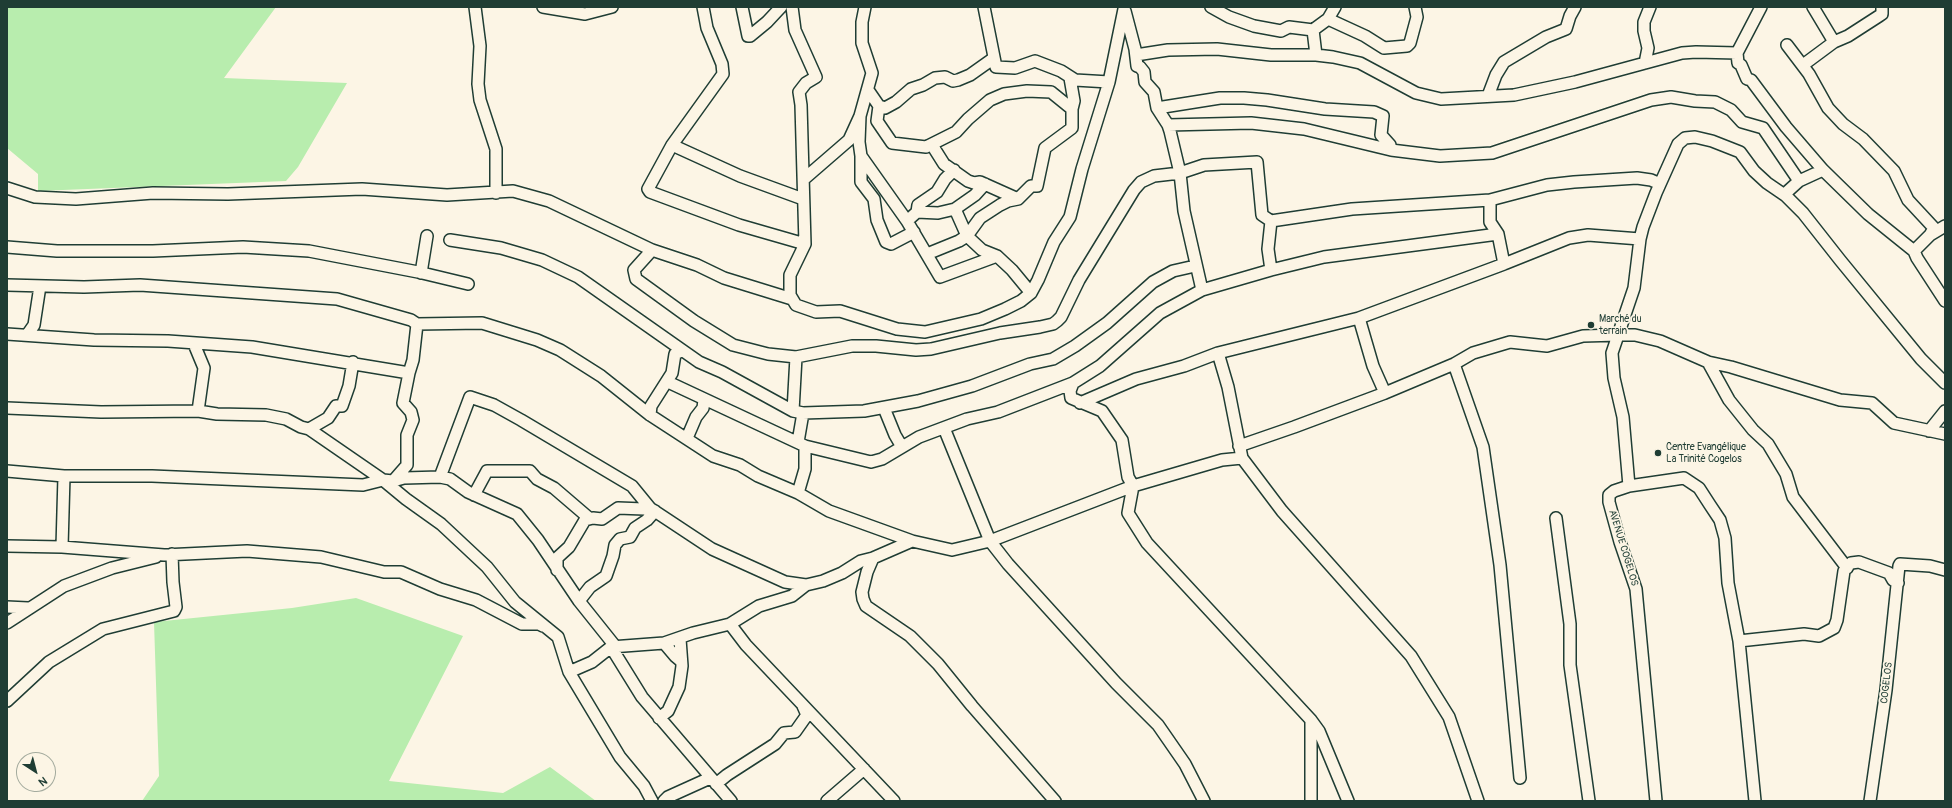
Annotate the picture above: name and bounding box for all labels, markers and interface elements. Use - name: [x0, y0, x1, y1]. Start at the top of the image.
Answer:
- place label: Marché du terrain: [1599, 313, 1642, 336]
- marker: Marché du terrain: [1586, 320, 1596, 330]
- place label: Centre Evangélique La Trinité Cogelos: [1666, 441, 1746, 464]
- marker: Centre Evangélique La Trinité Cogelos: [1653, 448, 1663, 458]
- street label: AVENUE COGELOS: [1606, 508, 1640, 588]
- street label: COGELOS: [1878, 662, 1896, 704]
- north arrow: [16, 752, 56, 792]
- text: N: [36, 774, 50, 789]

